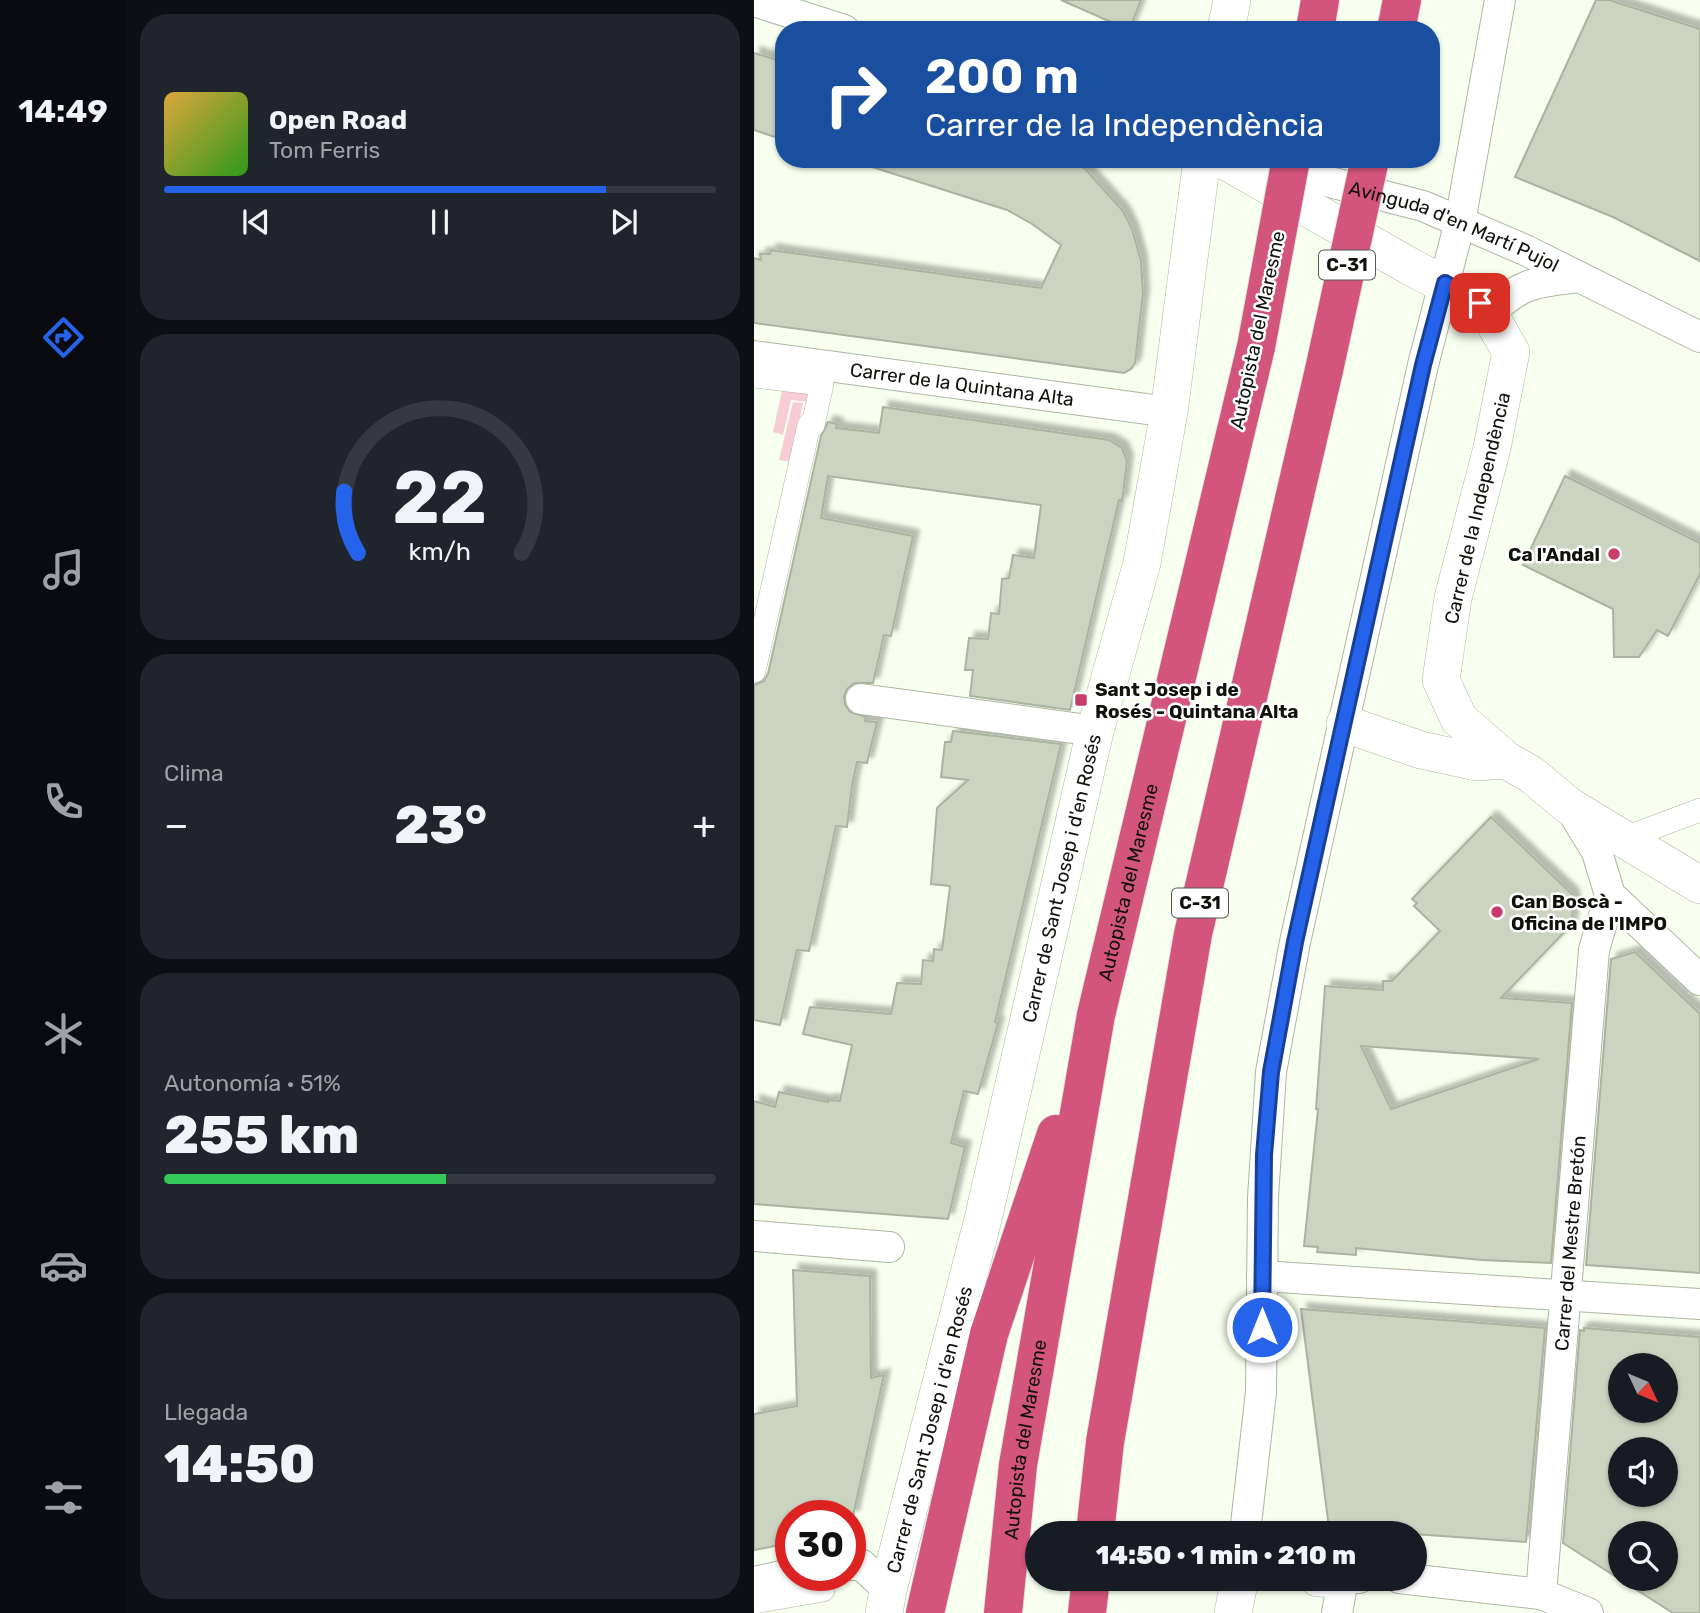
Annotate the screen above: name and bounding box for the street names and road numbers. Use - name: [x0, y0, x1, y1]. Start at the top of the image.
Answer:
- street label: Avinguda d'en Martí Pujol: [1347, 176, 1563, 277]
- street label: Autopista del Maresme: [1225, 229, 1290, 431]
- road number: C-31: [1319, 250, 1375, 279]
- street label: Carrer de la Quintana Alta: [849, 358, 1075, 411]
- street label: Carrer de la Independència: [1440, 390, 1515, 626]
- street label: Carrer de Sant Josep i d'en Rosés: [1017, 732, 1106, 1025]
- street label: Autopista del Maresme: [1094, 781, 1163, 983]
- road number: C-31: [1172, 888, 1228, 918]
- street label: Carrer del Mestre Bretón: [1550, 1135, 1591, 1352]
- street label: Carrer de Sant Josep i d'en Rosés: [882, 1284, 977, 1576]
- street label: Autopista del Maresme: [999, 1338, 1052, 1541]

